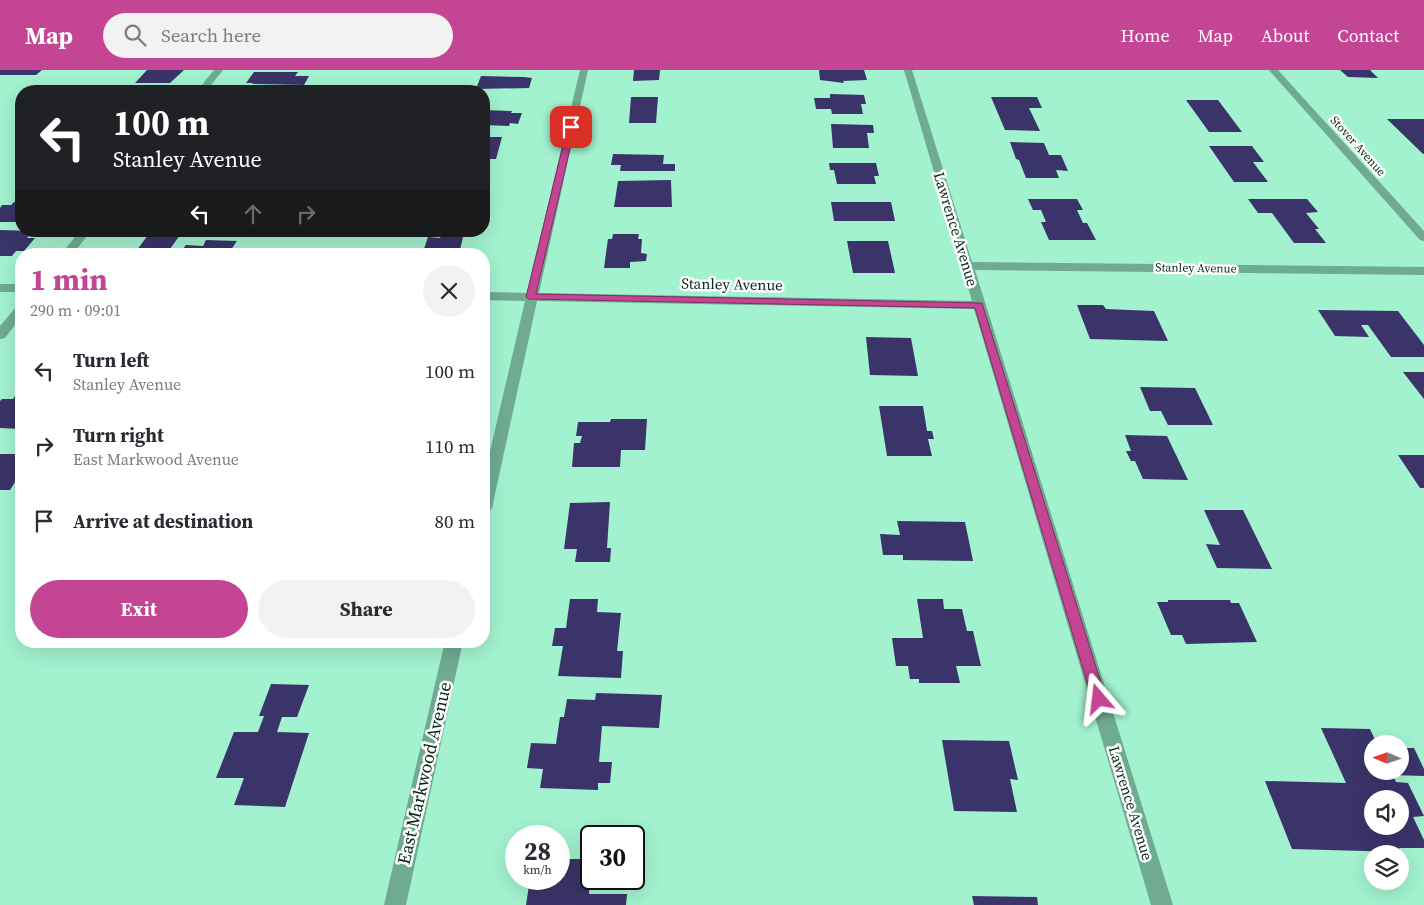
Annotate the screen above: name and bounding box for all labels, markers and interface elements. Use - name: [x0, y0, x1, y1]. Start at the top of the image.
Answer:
- search box: [103, 13, 453, 58]
- text: Map: [25, 19, 73, 52]
- icon: search: [121, 21, 149, 49]
- text: Search here: [161, 22, 261, 48]
- text: Home: [1121, 23, 1170, 48]
- text: Map: [1198, 23, 1233, 48]
- text: About: [1261, 23, 1309, 48]
- text: Contact: [1337, 23, 1399, 48]
- text: 100 m: [113, 99, 209, 147]
- icon: left: [30, 105, 95, 170]
- pin: [550, 106, 592, 148]
- icon: arrive: [557, 113, 585, 141]
- street label: Stover Avenue: [1327, 113, 1389, 179]
- text: Stanley Avenue: [113, 144, 262, 174]
- street label: Lawrence Avenue: [929, 169, 983, 289]
- icon: left: [186, 200, 214, 228]
- icon: ahead: [239, 200, 267, 228]
- icon: right: [292, 200, 320, 228]
- text: 1 min: [30, 259, 108, 300]
- street label: Stanley Avenue: [1155, 259, 1237, 277]
- button: close: [423, 265, 475, 317]
- street label: Stanley Avenue: [681, 273, 783, 295]
- text: 290 m · 09:01: [30, 299, 121, 321]
- text: Turn left: [73, 347, 149, 373]
- icon: left: [30, 357, 58, 385]
- text: 100 m: [425, 358, 475, 384]
- text: Stanley Avenue: [73, 373, 181, 395]
- text: Turn right: [73, 422, 164, 448]
- icon: right: [30, 432, 58, 460]
- text: 110 m: [425, 433, 475, 459]
- text: East Markwood Avenue: [73, 448, 239, 470]
- icon: arrive: [30, 507, 58, 535]
- text: Arrive at destination: [73, 508, 253, 534]
- text: 80 m: [434, 508, 475, 534]
- button: Exit: [30, 580, 248, 638]
- button: Share: [258, 580, 475, 638]
- position arrow: [1072, 672, 1124, 724]
- street label: East Markwood Avenue: [391, 679, 457, 867]
- north arrow: [1364, 735, 1409, 780]
- map controls: [1364, 735, 1409, 890]
- street label: Lawrence Avenue: [1104, 743, 1158, 863]
- button: sound: [1364, 790, 1409, 835]
- speed limit sign: 30: [580, 825, 645, 890]
- text: 28: [524, 834, 551, 868]
- button: layers: [1364, 845, 1409, 890]
- text: km/h: [523, 862, 552, 878]

